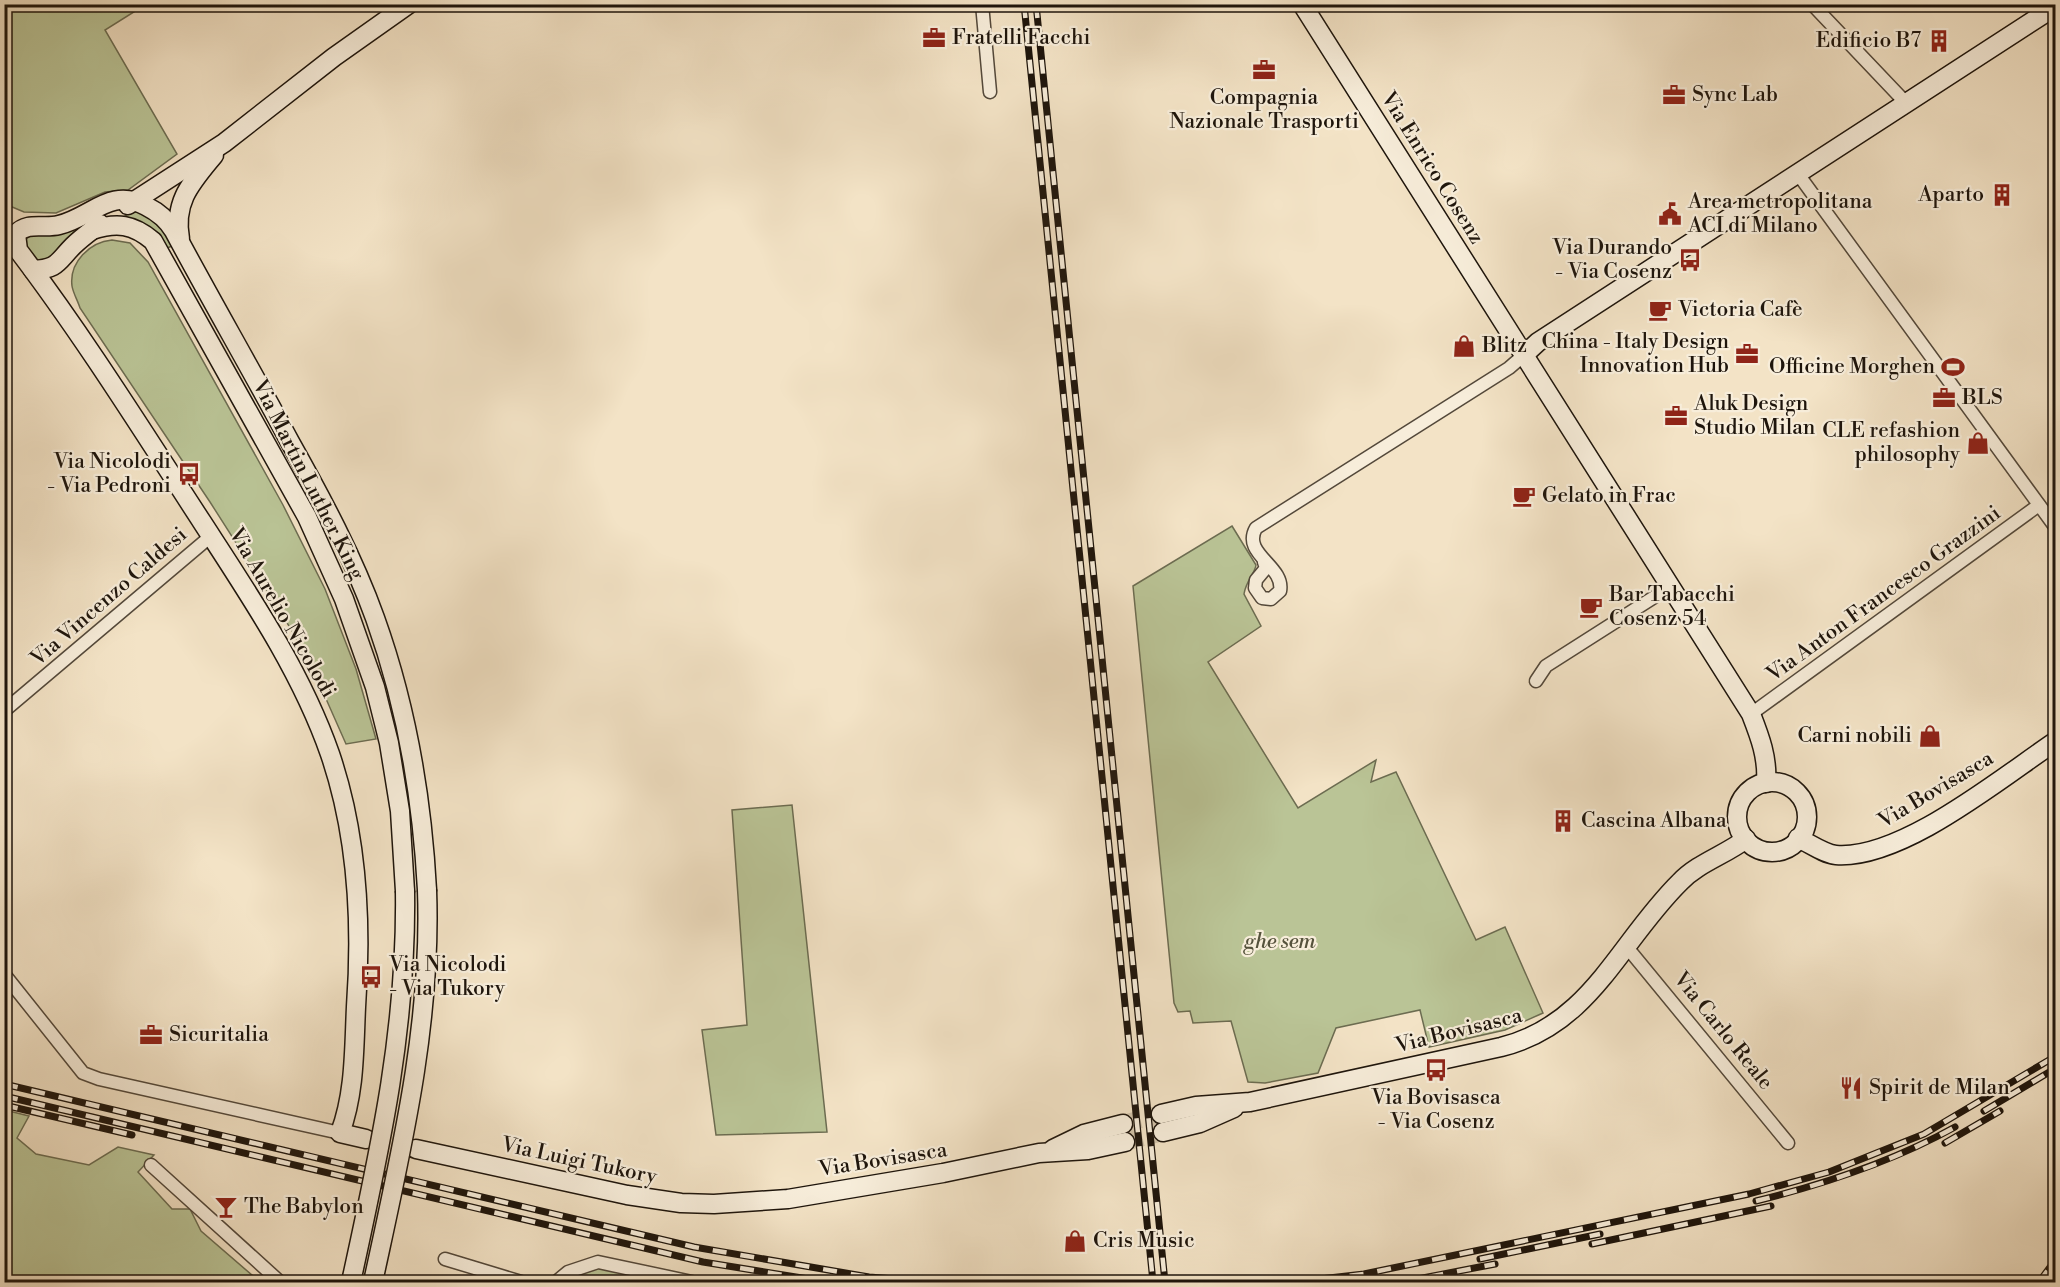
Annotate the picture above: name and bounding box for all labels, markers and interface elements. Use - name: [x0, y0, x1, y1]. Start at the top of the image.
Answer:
- office icon: Fratelli Facchi: [921, 25, 947, 51]
- place label: Fratelli Facchi: [952, 25, 1090, 51]
- place label: Edificio B7: [1816, 28, 1921, 54]
- building icon: Edificio B7: [1926, 28, 1952, 54]
- office icon: Compagnia Nazionale Trasporti: [1251, 57, 1277, 83]
- office icon: Sync Lab: [1661, 82, 1687, 108]
- place label: Sync Lab: [1692, 82, 1778, 108]
- place label: Compagnia Nazionale Trasporti: [1169, 85, 1359, 135]
- street label: Via Enrico Cosenz: [1374, 86, 1489, 249]
- place label: Aparto: [1917, 182, 1984, 208]
- building icon: Aparto: [1989, 182, 2015, 208]
- place label: Area metropolitana ACI di Milano: [1687, 189, 1873, 239]
- public building icon: Area metropolitana ACI di Milano: [1657, 201, 1683, 227]
- place label: Via Durando - Via Cosenz: [1551, 235, 1672, 285]
- bus stop icon: Via Durando - Via Cosenz: [1677, 247, 1703, 273]
- cafe icon: Victoria Cafè: [1647, 297, 1673, 323]
- place label: Victoria Cafè: [1677, 297, 1803, 323]
- place label: China - Italy Design Innovation Hub: [1541, 329, 1729, 379]
- shop icon: Blitz: [1451, 333, 1477, 359]
- place label: Blitz: [1481, 333, 1527, 359]
- office icon: China - Italy Design Innovation Hub: [1734, 341, 1760, 367]
- place label: Officine Morghen: [1769, 354, 1935, 380]
- sports icon: Officine Morghen: [1940, 354, 1966, 380]
- street label: Via Martin Luther King: [246, 375, 370, 585]
- office icon: BLS: [1931, 385, 1957, 411]
- place label: BLS: [1961, 385, 2003, 411]
- place label: Aluk Design Studio Milan: [1693, 391, 1816, 441]
- office icon: Aluk Design Studio Milan: [1663, 403, 1689, 429]
- place label: CLE refashion philosophy: [1822, 418, 1961, 468]
- shop icon: CLE refashion philosophy: [1965, 430, 1991, 456]
- place label: Via Nicolodi - Via Pedroni: [47, 449, 171, 499]
- bus stop icon: Via Nicolodi - Via Pedroni: [176, 461, 202, 487]
- cafe icon: Gelato in Frac: [1511, 483, 1537, 509]
- place label: Gelato in Frac: [1542, 483, 1676, 509]
- street label: Via Anton Francesco Grazzini: [1761, 500, 2006, 688]
- street label: Via Vincenzo Caldesi: [25, 522, 193, 673]
- street label: Via Aurelio Nicolodi: [222, 522, 341, 703]
- place label: Bar Tabacchi Cosenz 54: [1608, 582, 1735, 632]
- cafe icon: Bar Tabacchi Cosenz 54: [1578, 594, 1604, 620]
- place label: Carni nobili: [1797, 723, 1912, 749]
- shop icon: Carni nobili: [1917, 723, 1943, 749]
- street label: Via Bovisasca: [1873, 745, 1999, 835]
- building icon: Cascina Albana: [1550, 808, 1576, 834]
- place label: Cascina Albana: [1581, 808, 1727, 834]
- park label: ghe sem: [1242, 929, 1317, 955]
- place label: Via Nicolodi - Via Tukory: [388, 952, 507, 1002]
- bus stop icon: Via Nicolodi - Via Tukory: [358, 964, 384, 990]
- street label: Via Carlo Reale: [1667, 966, 1778, 1095]
- street label: Via Bovisasca: [1392, 1003, 1525, 1060]
- office icon: Sicuritalia: [138, 1022, 164, 1048]
- place label: Sicuritalia: [169, 1022, 269, 1048]
- bus stop icon: Via Bovisasca - Via Cosenz: [1423, 1057, 1449, 1083]
- restaurant icon: Spirit de Milan: [1838, 1075, 1864, 1101]
- place label: Spirit de Milan: [1869, 1075, 2010, 1101]
- place label: Via Bovisasca - Via Cosenz: [1370, 1085, 1501, 1135]
- street label: Via Luigi Tukory: [498, 1132, 660, 1190]
- street label: Via Bovisasca: [816, 1137, 949, 1183]
- bar icon: The Babylon: [213, 1194, 239, 1220]
- place label: The Babylon: [244, 1194, 364, 1220]
- shop icon: Cris Music: [1062, 1228, 1088, 1254]
- place label: Cris Music: [1093, 1228, 1195, 1254]

